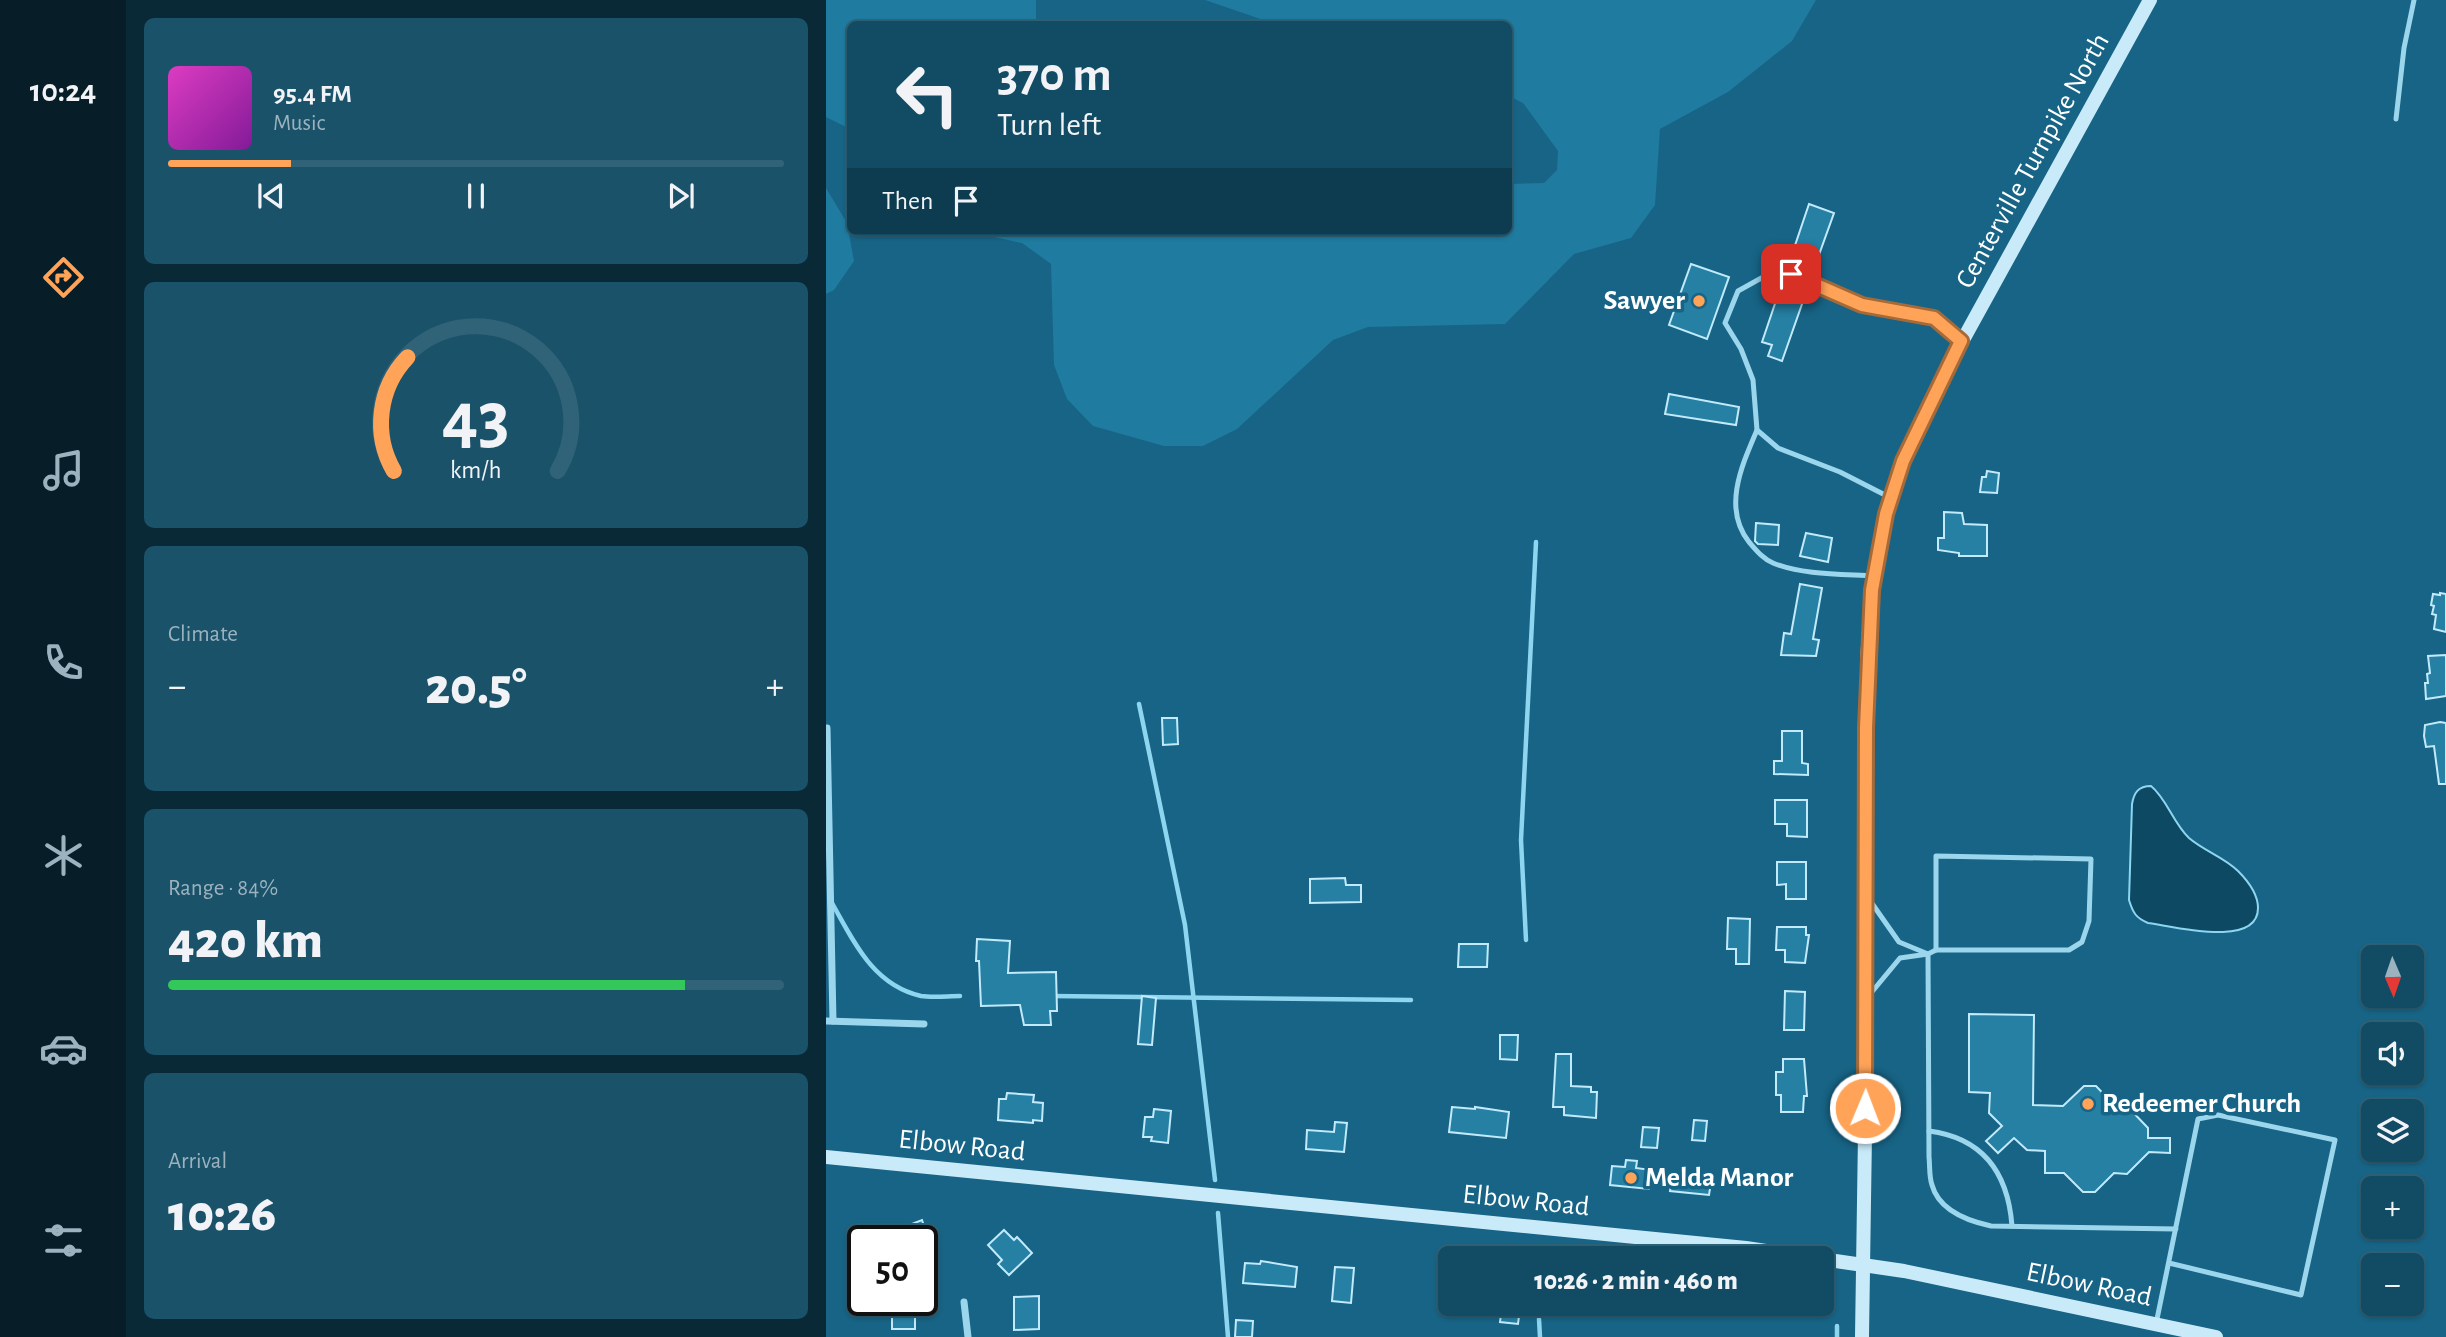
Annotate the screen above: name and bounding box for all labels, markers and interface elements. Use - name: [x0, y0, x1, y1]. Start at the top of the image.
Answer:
- street label: Centerville Turnpike North: [1951, 29, 2115, 293]
- icon: left: [882, 49, 973, 140]
- text: 370 m: [997, 51, 1112, 100]
- text: 10:24: [30, 75, 96, 107]
- text: 95.4 FM: [273, 81, 352, 107]
- text: Turn left: [997, 109, 1101, 141]
- text: Music: [273, 112, 325, 135]
- icon: previous: [252, 177, 290, 215]
- icon: pause: [457, 177, 495, 215]
- icon: next: [662, 177, 700, 215]
- icon: arrive: [947, 182, 985, 220]
- text: Then: [882, 188, 933, 214]
- pin: [1761, 244, 1821, 304]
- icon: directions: [39, 253, 88, 302]
- icon: arrive: [1772, 255, 1810, 293]
- place label: Sawyer: [1604, 287, 1685, 315]
- marker: Sawyer: [1691, 293, 1707, 309]
- text: 43: [442, 383, 510, 456]
- icon: music: [39, 446, 88, 495]
- text: km/h: [450, 457, 502, 482]
- text: Climate: [168, 623, 238, 646]
- icon: phone: [39, 638, 88, 687]
- text: 20.5°: [425, 661, 527, 713]
- text: −: [168, 668, 186, 706]
- text: +: [766, 668, 784, 706]
- icon: climate: [39, 831, 88, 880]
- text: Range · 84%: [168, 877, 278, 900]
- text: 420 km: [168, 915, 323, 967]
- north arrow: [2361, 945, 2424, 1008]
- map controls: [2361, 945, 2424, 1316]
- button: sound: [2361, 1022, 2424, 1085]
- icon: car: [39, 1024, 88, 1073]
- position arrow: [1828, 1071, 1902, 1145]
- place label: Redeemer Church: [2102, 1090, 2301, 1118]
- marker: Redeemer Church: [2080, 1096, 2096, 1112]
- button: layers: [2361, 1099, 2424, 1162]
- street label: Elbow Road: [897, 1125, 1027, 1167]
- text: Arrival: [168, 1150, 227, 1173]
- place label: Melda Manor: [1645, 1164, 1794, 1192]
- marker: Melda Manor: [1623, 1170, 1639, 1186]
- button: +: [2361, 1176, 2424, 1239]
- street label: Elbow Road: [1461, 1180, 1591, 1222]
- text: 10:26: [168, 1188, 276, 1240]
- icon: filters: [39, 1216, 88, 1265]
- speed limit sign: 50: [847, 1225, 938, 1316]
- button: −: [2361, 1253, 2424, 1316]
- street label: Elbow Road: [2024, 1258, 2154, 1312]
- text: 10:26 · 2 min · 460 m: [1534, 1268, 1738, 1294]

